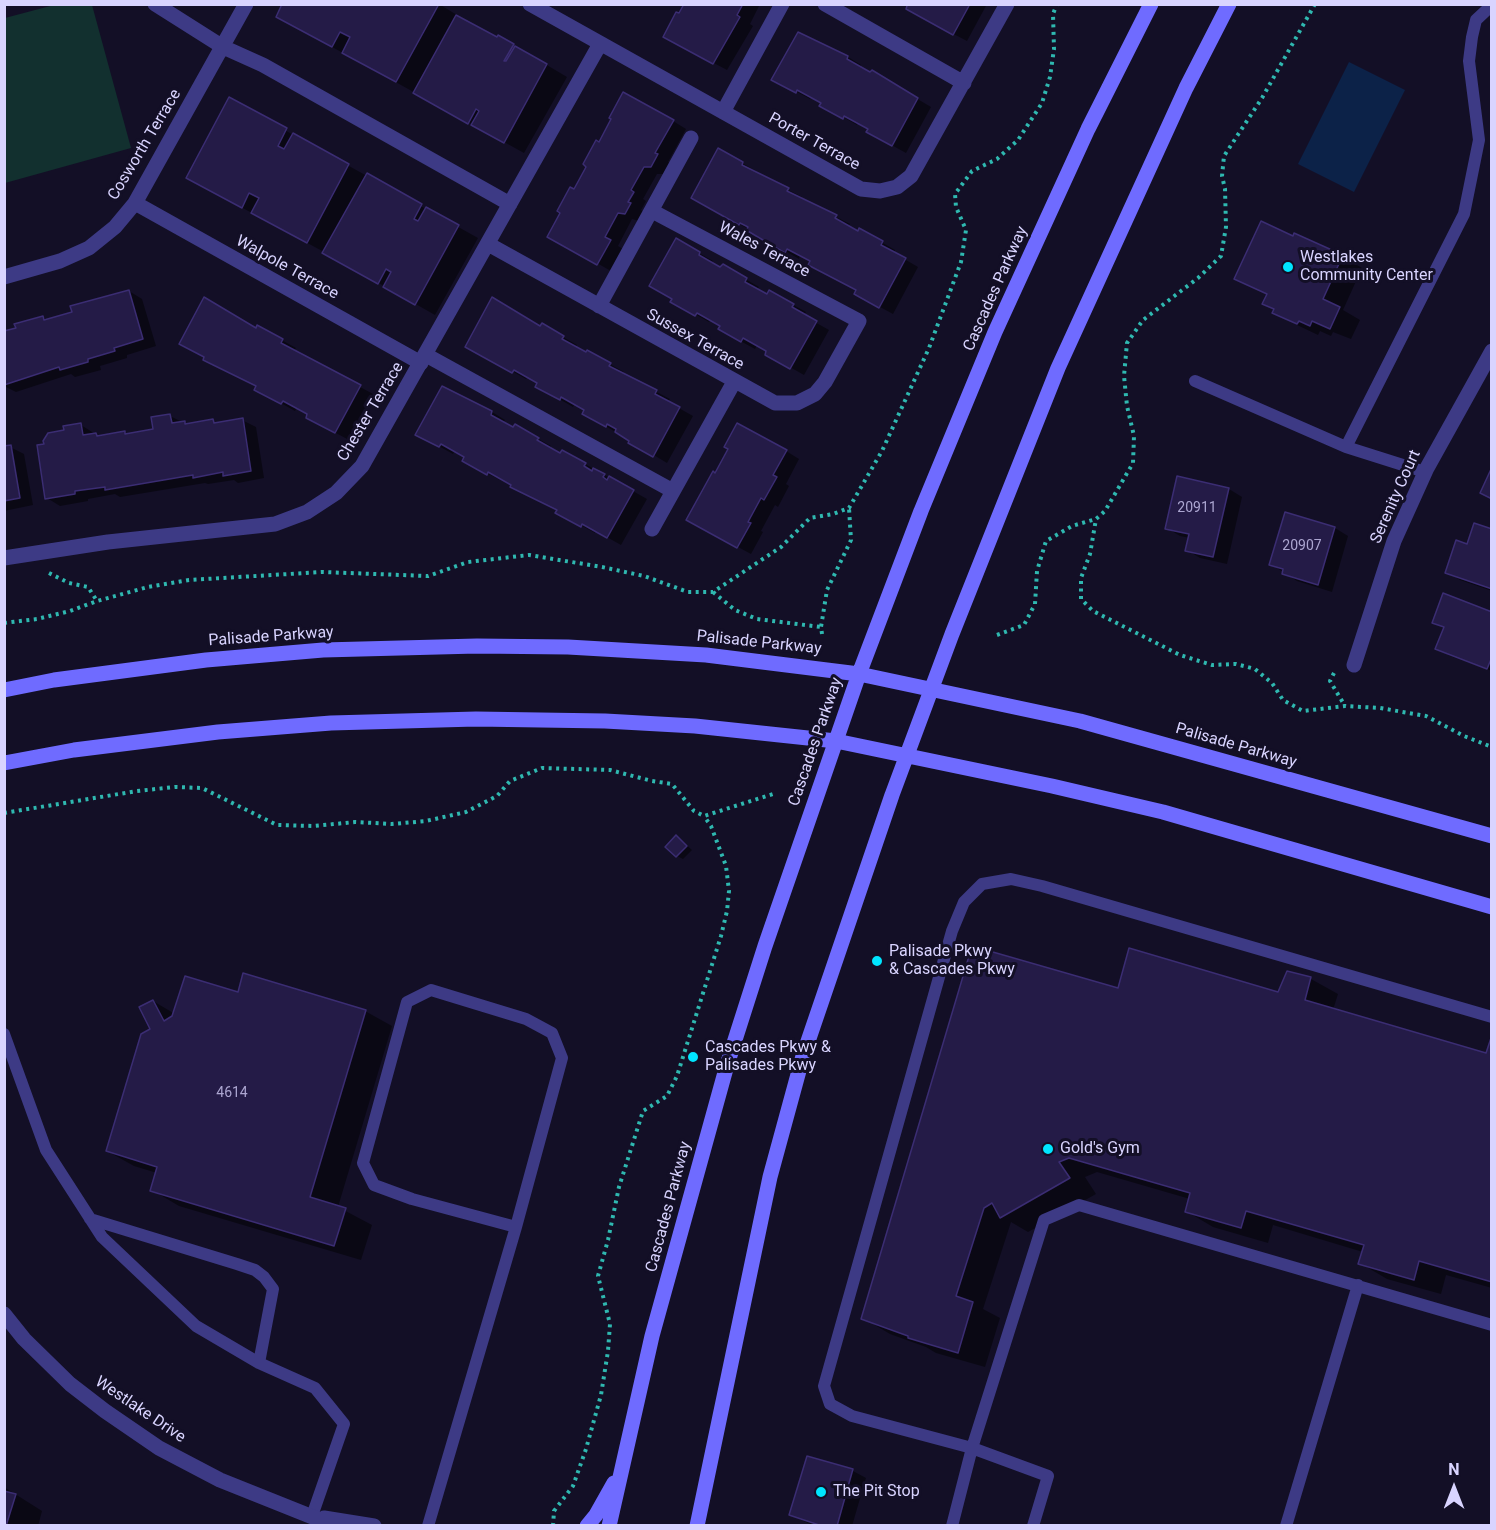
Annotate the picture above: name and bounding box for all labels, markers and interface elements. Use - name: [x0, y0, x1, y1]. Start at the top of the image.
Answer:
- street label: Cosworth Terrace: [104, 86, 186, 204]
- street label: Porter Terrace: [765, 109, 863, 175]
- street label: Wales Terrace: [715, 218, 813, 282]
- street label: Cascades Parkway: [960, 224, 1032, 354]
- street label: Walpole Terrace: [232, 232, 342, 304]
- place label: Westlakes Community Center: [1300, 248, 1433, 286]
- marker: Westlakes Community Center: [1281, 260, 1295, 274]
- street label: Sussex Terrace: [643, 305, 747, 375]
- street label: Chester Terrace: [334, 359, 408, 465]
- street label: Serenity Court: [1367, 447, 1425, 547]
- house number: 20911: [1177, 500, 1217, 516]
- house number: 20907: [1282, 538, 1322, 554]
- street label: Palisade Parkway: [208, 623, 334, 651]
- street label: Palisade Parkway: [696, 627, 822, 659]
- street label: Cascades Parkway: [785, 675, 847, 809]
- street label: Palisade Parkway: [1173, 719, 1299, 773]
- place label: Palisade Pkwy & Cascades Pkwy: [889, 942, 1015, 980]
- marker: Palisade Pkwy & Cascades Pkwy: [870, 954, 884, 968]
- place label: Cascades Pkwy & Palisades Pkwy: [705, 1038, 831, 1076]
- marker: Cascades Pkwy & Palisades Pkwy: [686, 1050, 700, 1064]
- house number: 4614: [216, 1085, 248, 1101]
- place label: Gold's Gym: [1060, 1139, 1140, 1159]
- street label: Cascades Parkway: [642, 1140, 696, 1274]
- marker: Gold's Gym: [1041, 1142, 1055, 1156]
- street label: Westlake Drive: [91, 1373, 189, 1447]
- north arrow: [1424, 1458, 1484, 1518]
- text: N: [1448, 1460, 1460, 1479]
- place label: The Pit Stop: [833, 1482, 920, 1502]
- marker: The Pit Stop: [814, 1485, 828, 1499]

